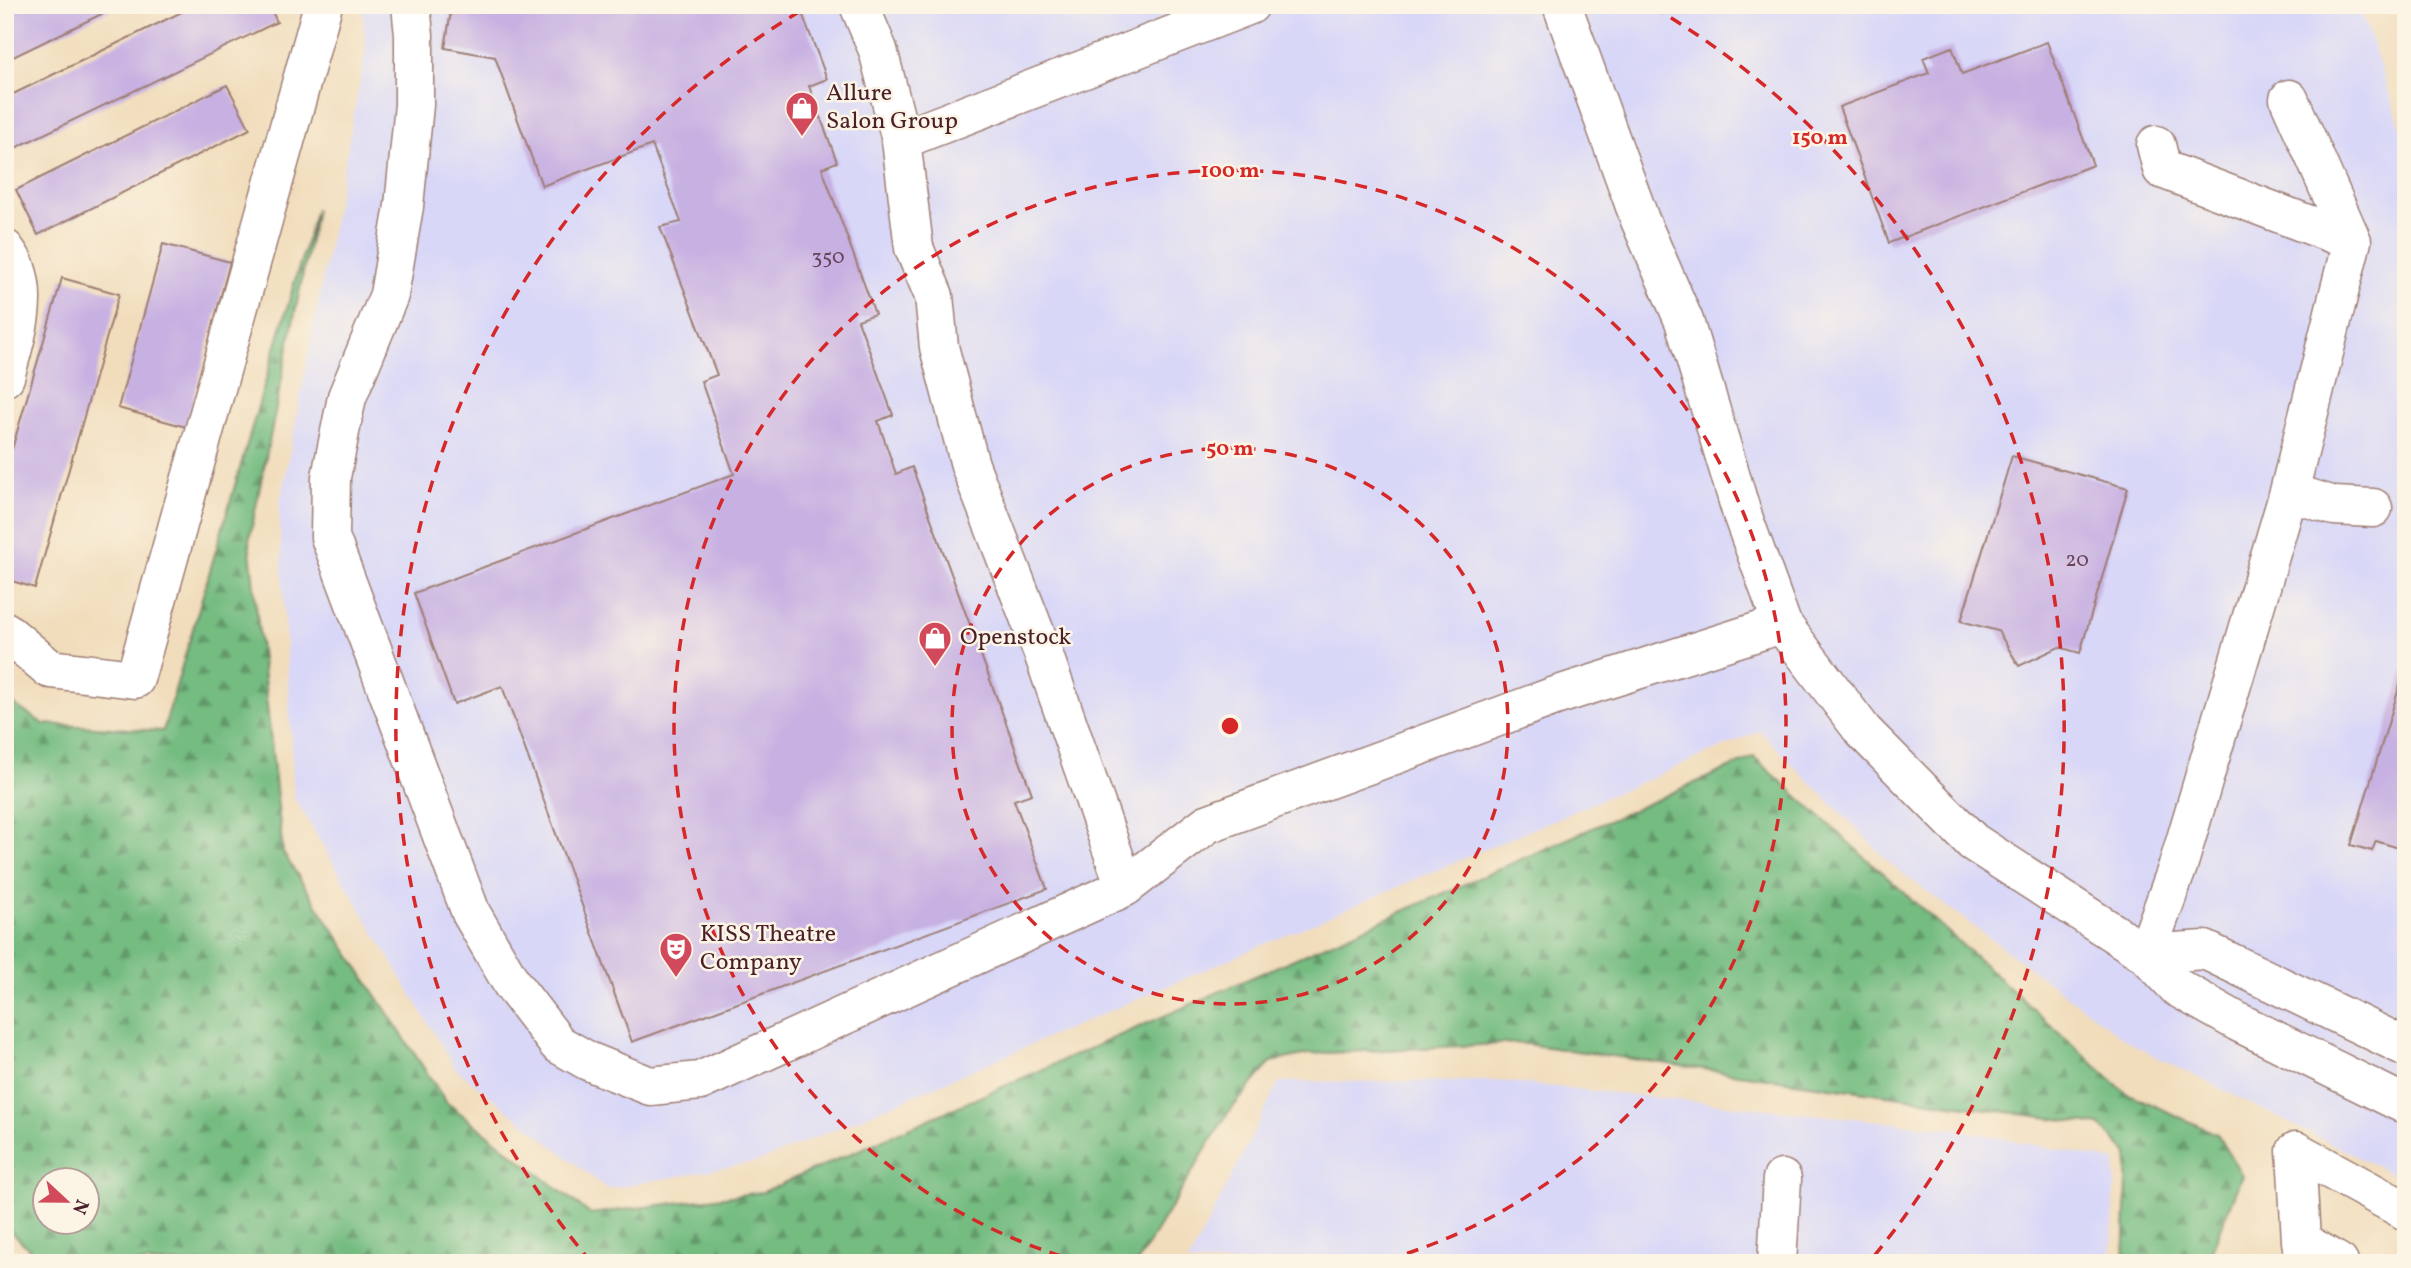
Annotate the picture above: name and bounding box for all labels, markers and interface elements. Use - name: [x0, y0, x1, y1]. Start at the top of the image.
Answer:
- place label: Allure Salon Group: [826, 77, 958, 139]
- shop icon: Allure Salon Group: [783, 89, 821, 138]
- text: 150 m: [1792, 124, 1848, 153]
- text: 100 m: [1200, 157, 1260, 186]
- house number: 350: [811, 243, 845, 272]
- text: 50 m: [1206, 435, 1254, 464]
- house number: 20: [2065, 546, 2089, 575]
- shop icon: Openstock: [916, 619, 954, 668]
- place label: Openstock: [960, 621, 1071, 655]
- centre of rings: [1218, 714, 1242, 738]
- place label: KISS Theatre Company: [700, 918, 836, 980]
- theatre icon: KISS Theatre Company: [657, 930, 695, 979]
- north arrow: [32, 1166, 102, 1236]
- text: N: [65, 1195, 95, 1218]

